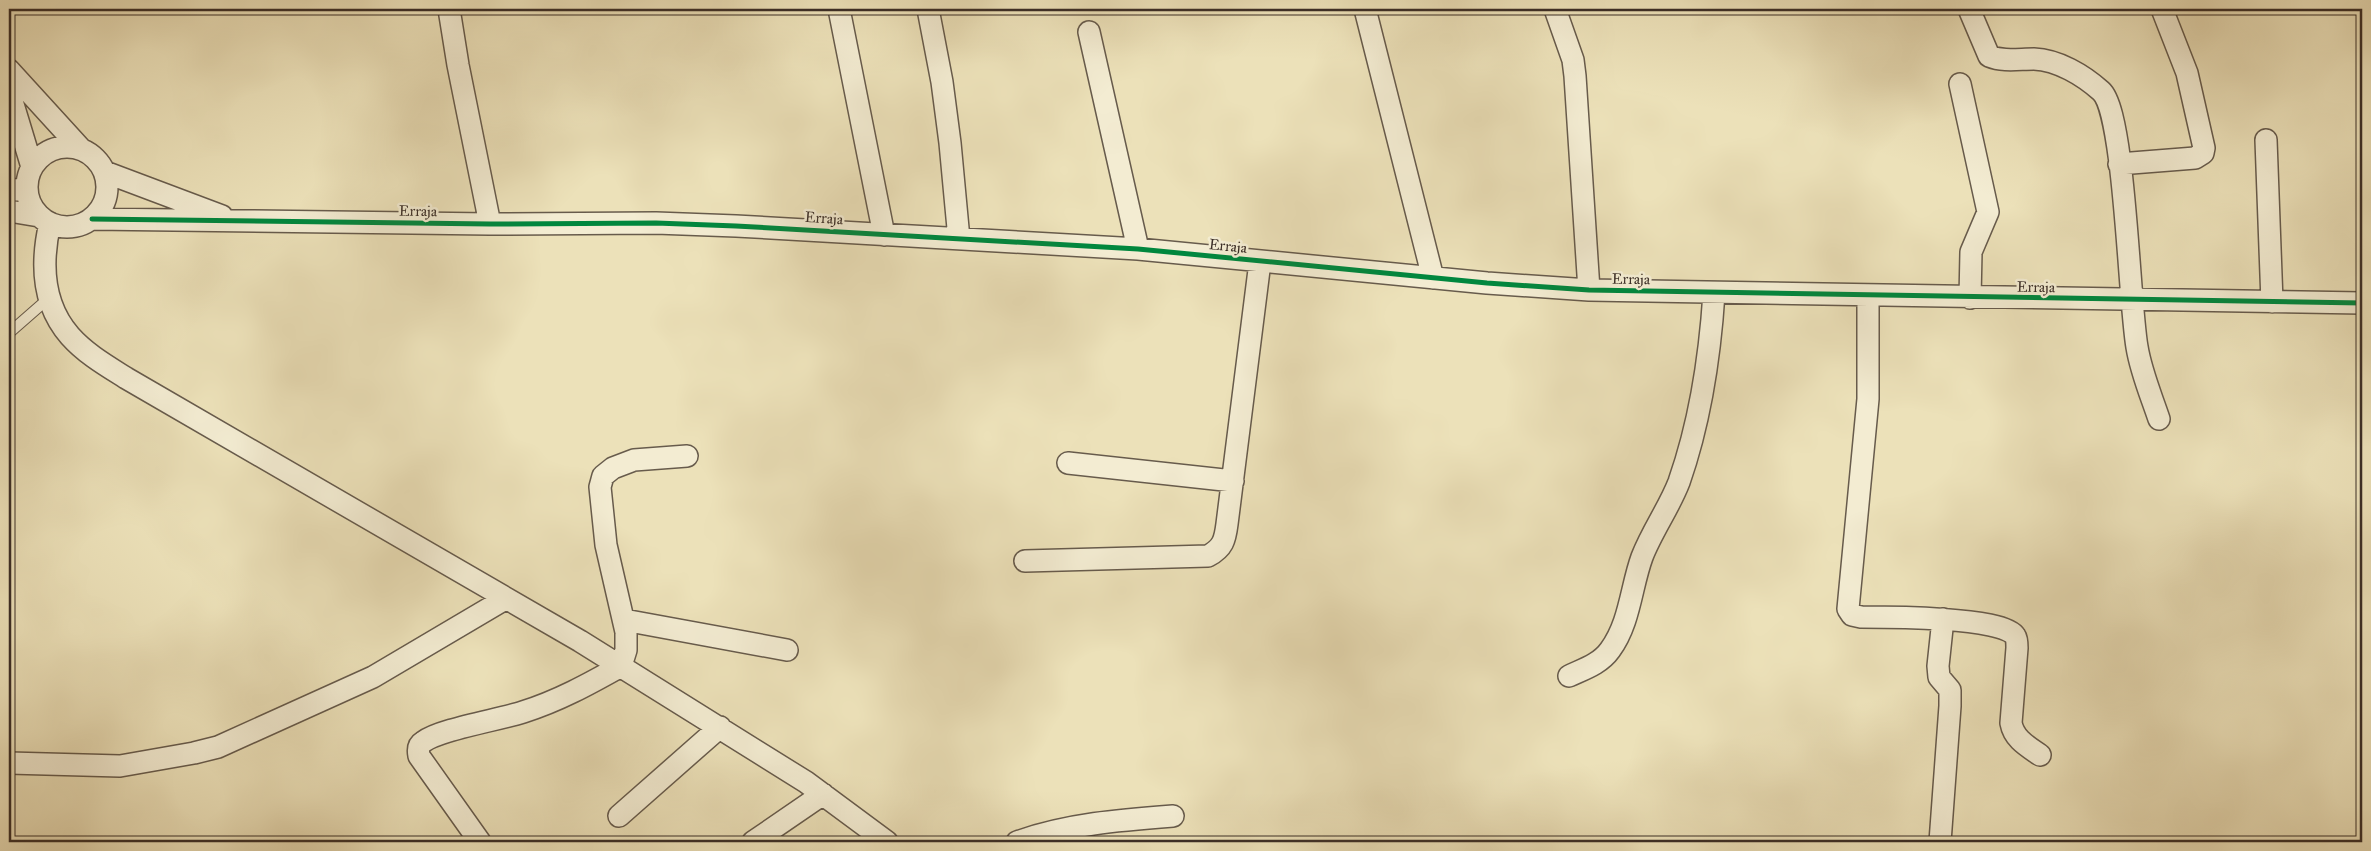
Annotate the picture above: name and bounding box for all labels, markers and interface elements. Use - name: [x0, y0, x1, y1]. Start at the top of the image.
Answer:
- street label: Erraja: [399, 202, 438, 220]
- street label: Erraja: [804, 208, 844, 228]
- street label: Erraja: [1208, 235, 1249, 257]
- street label: Erraja: [1612, 270, 1651, 288]
- street label: Erraja: [2017, 278, 2056, 296]

